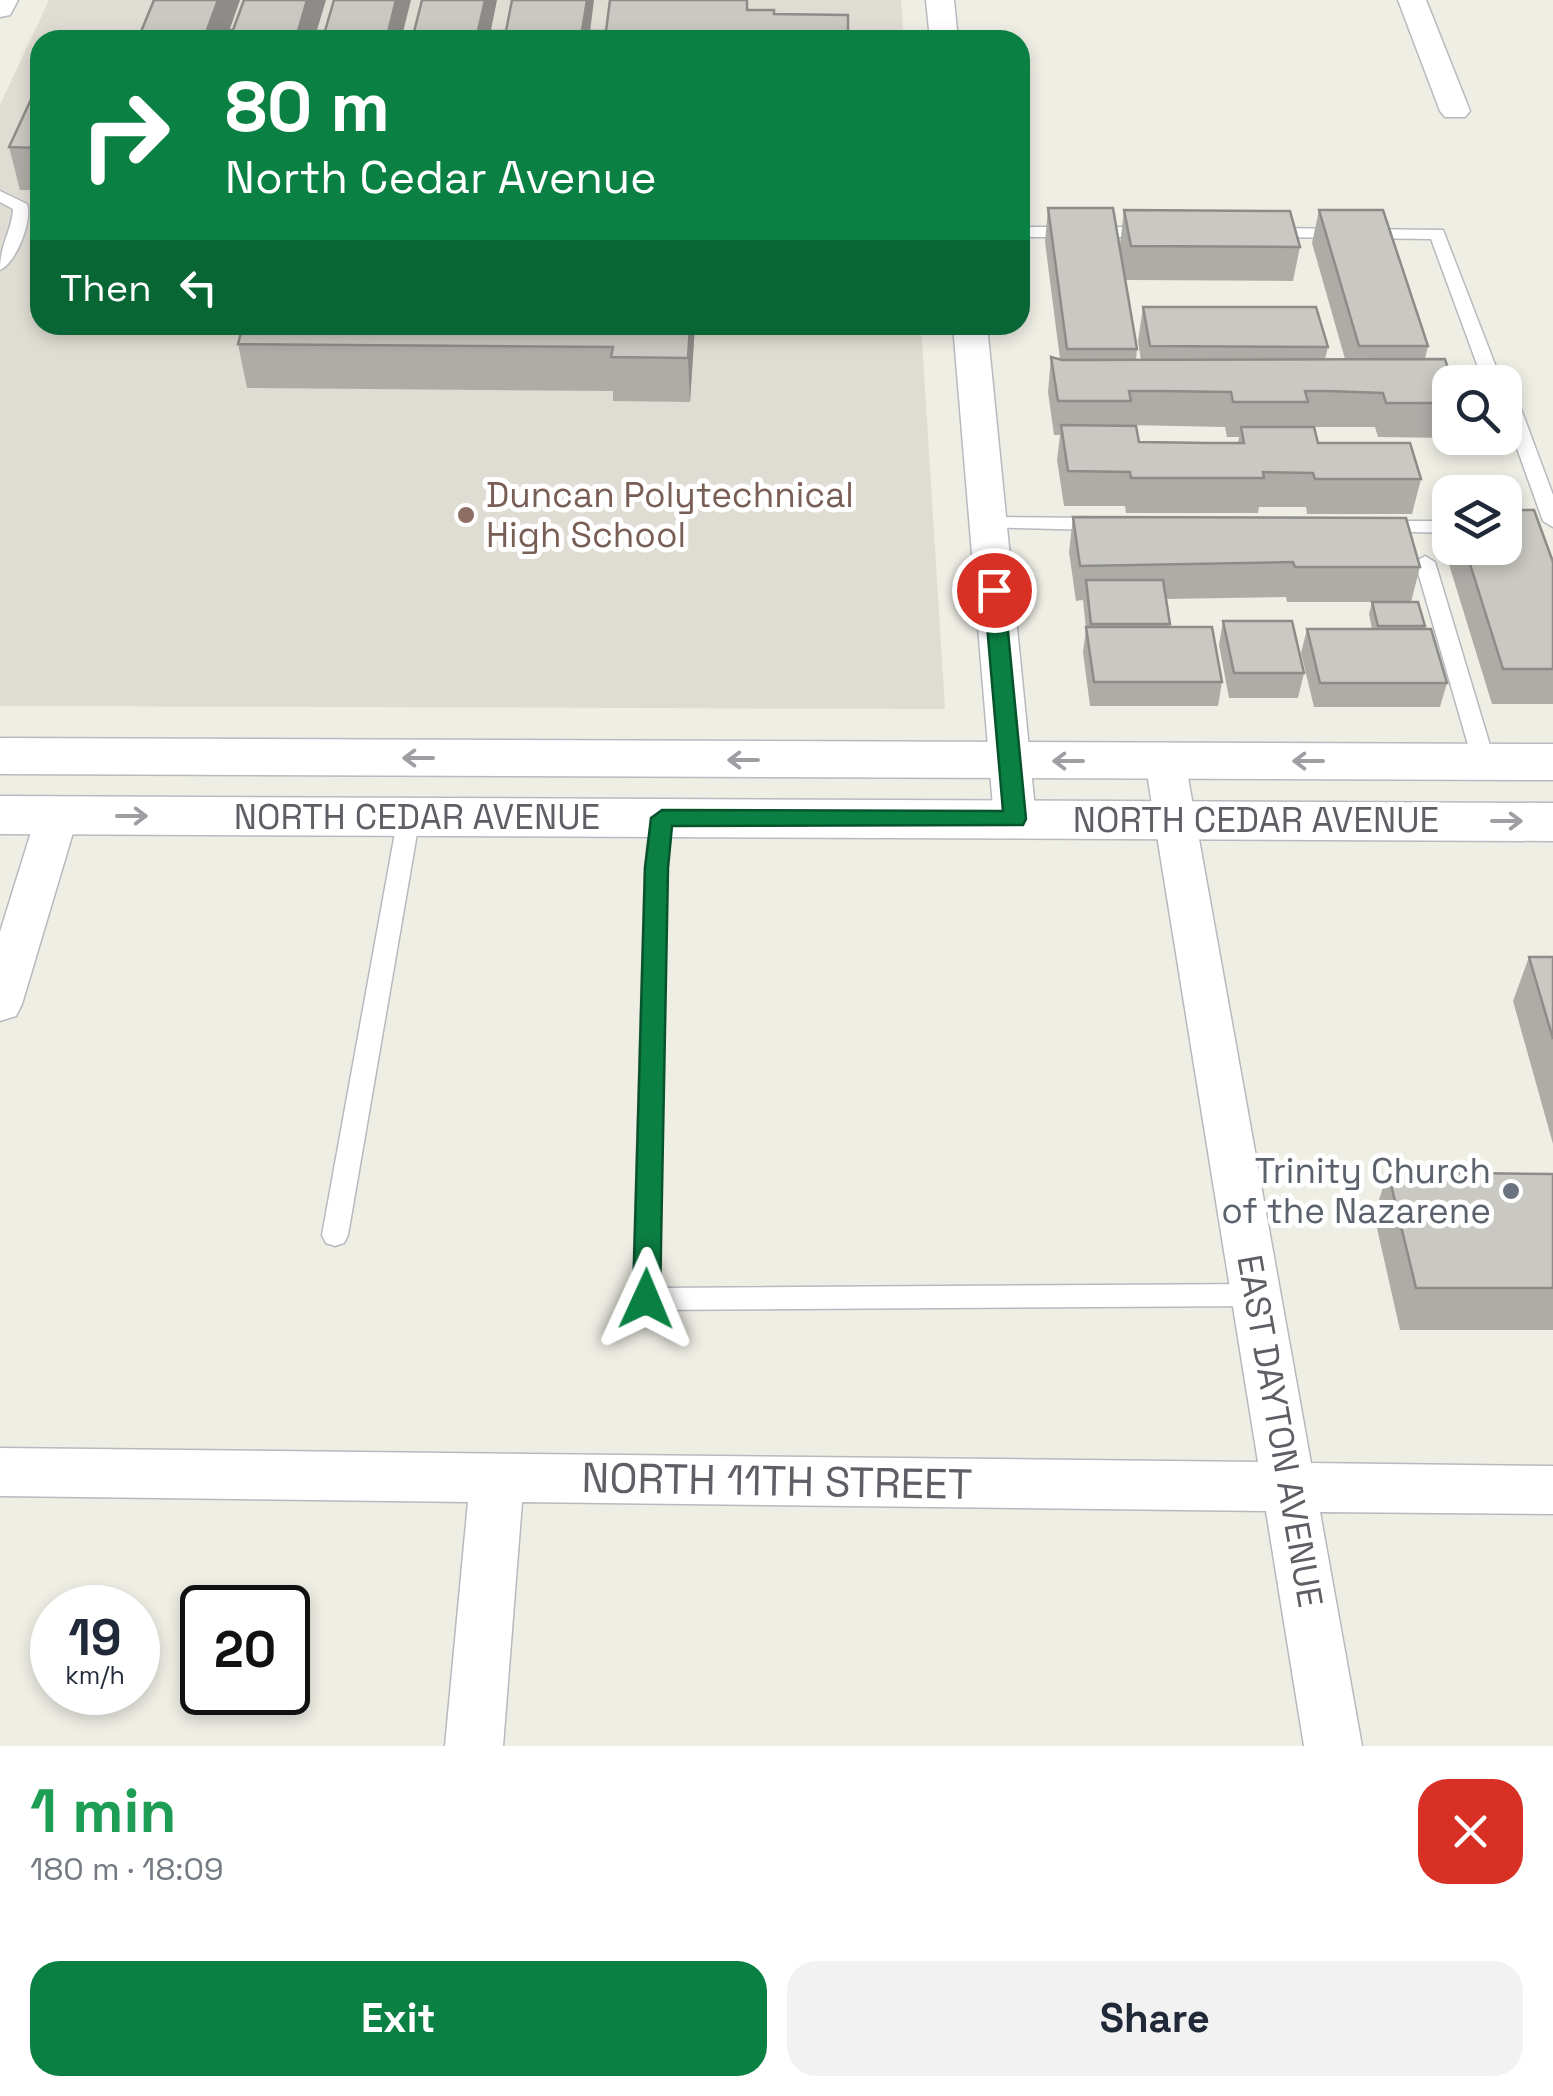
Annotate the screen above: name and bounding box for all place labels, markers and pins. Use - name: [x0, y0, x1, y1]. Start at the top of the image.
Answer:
- place label: Duncan Polytechnical High School: [486, 473, 854, 557]
- marker: Duncan Polytechnical High School: [455, 504, 477, 526]
- pin: [952, 548, 1037, 633]
- place label: Trinity Church of the Nazarene: [1221, 1149, 1491, 1233]
- marker: Trinity Church of the Nazarene: [1500, 1180, 1522, 1202]

